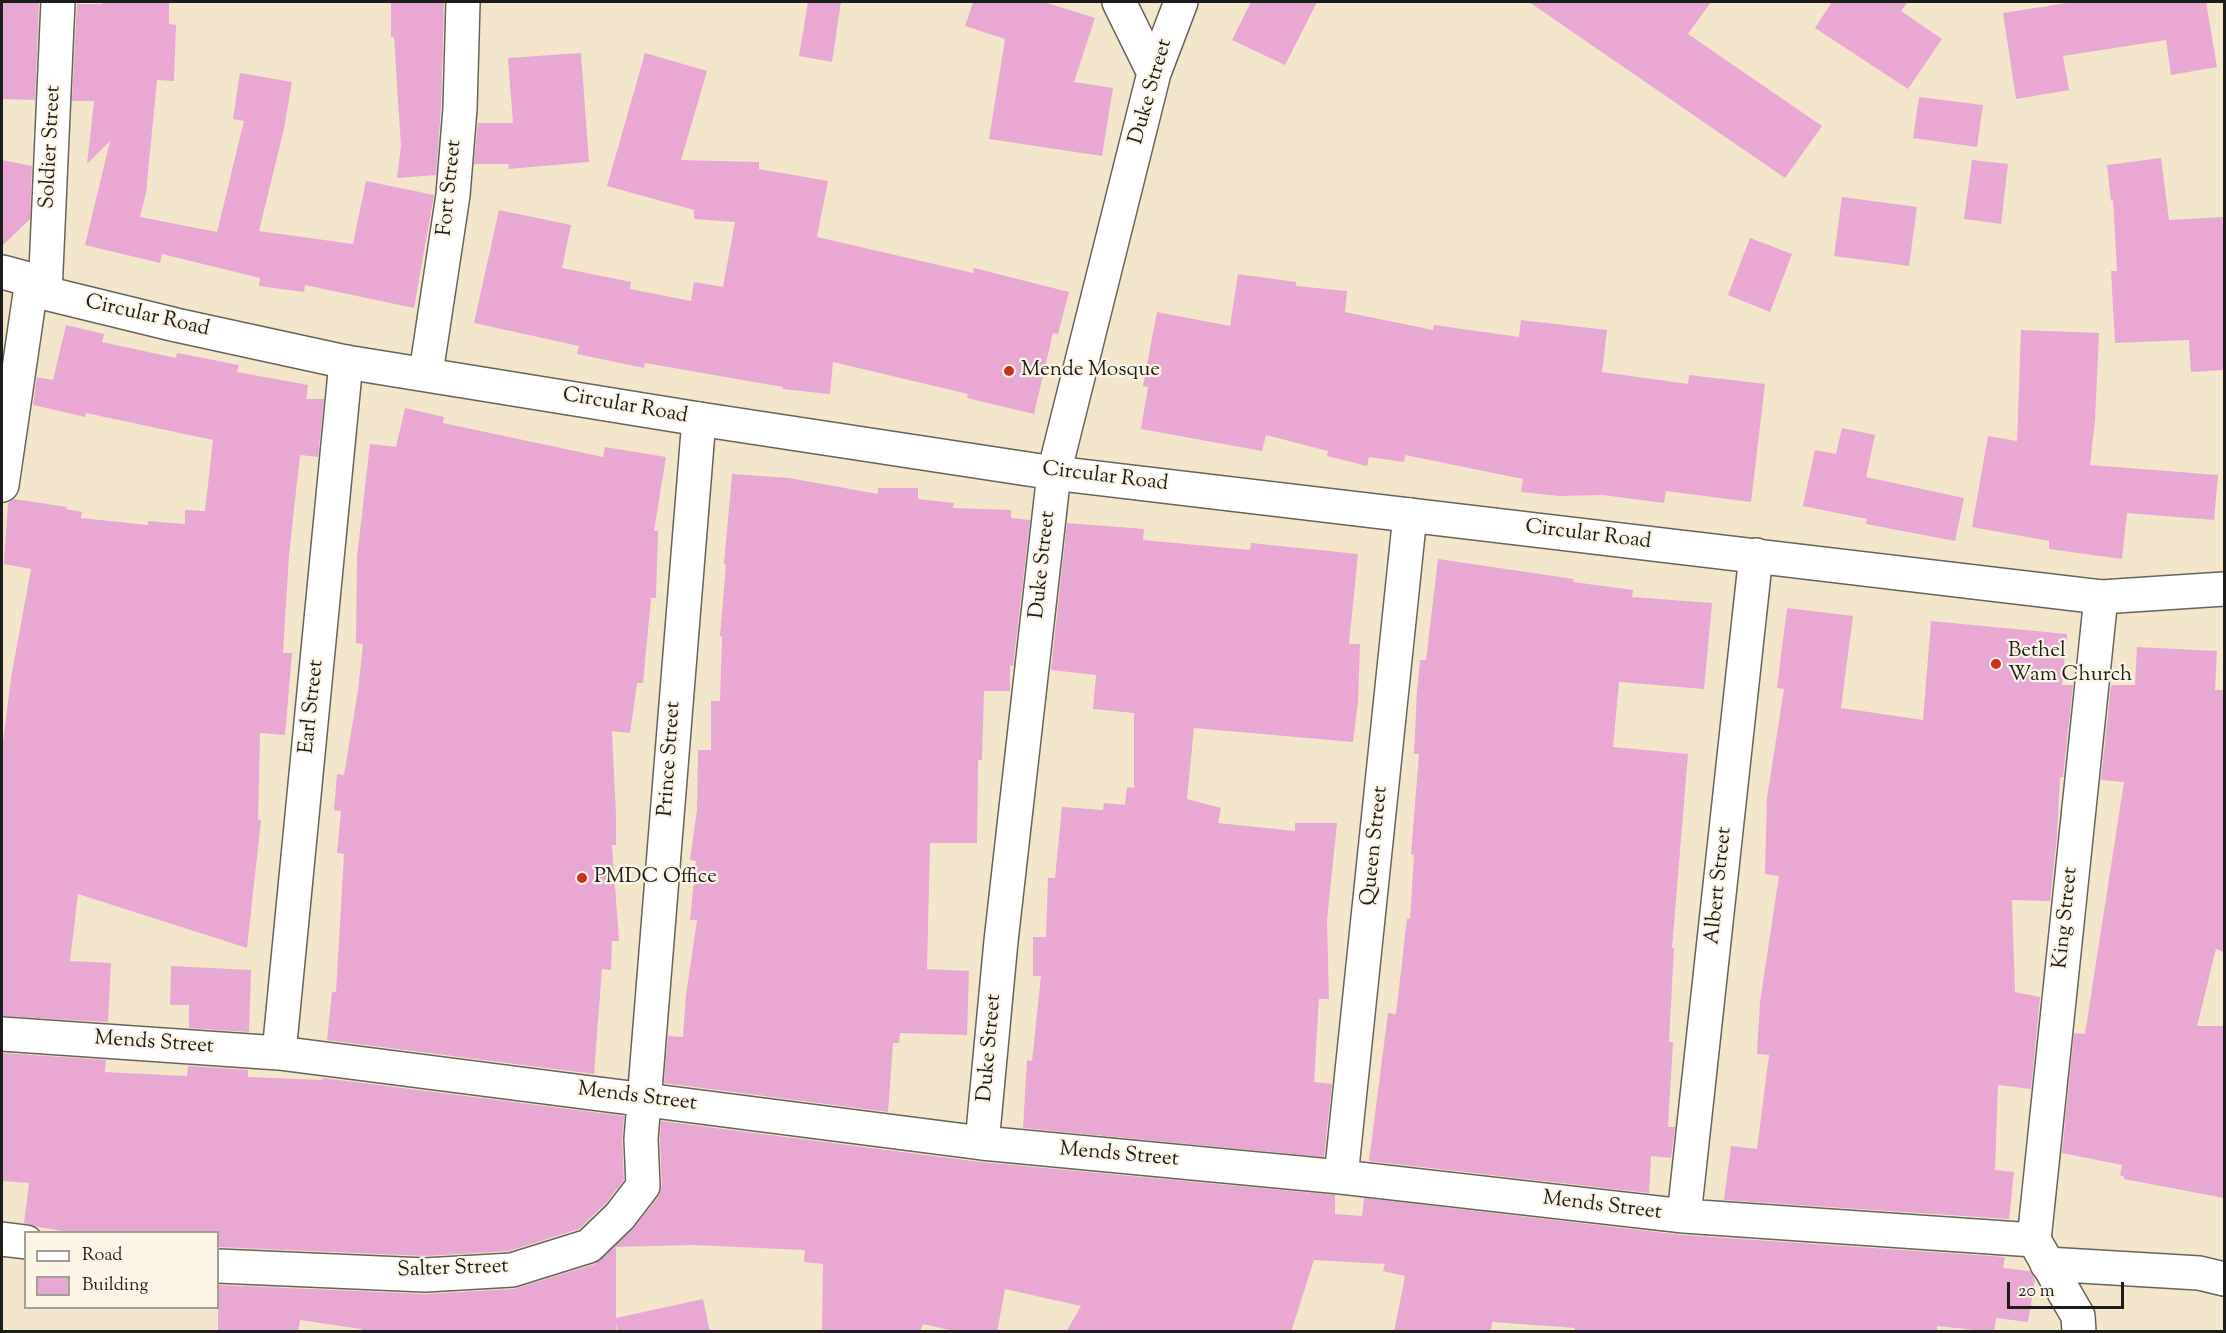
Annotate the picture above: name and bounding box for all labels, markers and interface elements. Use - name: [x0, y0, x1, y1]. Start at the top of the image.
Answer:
- street label: Duke Street: [1125, 36, 1179, 148]
- street label: Soldier Street: [36, 85, 68, 209]
- street label: Fort Street: [433, 139, 469, 237]
- street label: Circular Road: [82, 290, 212, 344]
- place label: Mende Mosque: [1021, 358, 1160, 384]
- marker: Mende Mosque: [1002, 364, 1016, 378]
- street label: Circular Road: [560, 384, 690, 430]
- street label: Circular Road: [1041, 458, 1169, 498]
- street label: Duke Street: [1026, 510, 1062, 620]
- street label: Circular Road: [1524, 516, 1652, 556]
- place label: Bethel Wam Church: [2008, 639, 2132, 689]
- marker: Bethel Wam Church: [1989, 657, 2003, 671]
- street label: Earl Street: [296, 659, 330, 755]
- street label: Prince Street: [654, 700, 688, 818]
- street label: Queen Street: [1357, 785, 1395, 907]
- street label: Albert Street: [1701, 826, 1739, 946]
- place label: PMDC Office: [594, 865, 717, 891]
- street label: King Street: [2049, 866, 2085, 970]
- marker: PMDC Office: [575, 871, 589, 885]
- street label: Duke Street: [974, 993, 1008, 1103]
- street label: Mends Street: [93, 1027, 215, 1061]
- street label: Mends Street: [576, 1078, 698, 1118]
- street label: Mends Street: [1058, 1138, 1180, 1174]
- street label: Mends Street: [1541, 1187, 1663, 1227]
- legend: [24, 1231, 219, 1309]
- text: Road: [82, 1243, 122, 1269]
- street label: Salter Street: [397, 1255, 509, 1285]
- scale bar: [2010, 1270, 2127, 1308]
- text: Building: [82, 1273, 148, 1299]
- text: 20 m: [2018, 1279, 2055, 1305]

